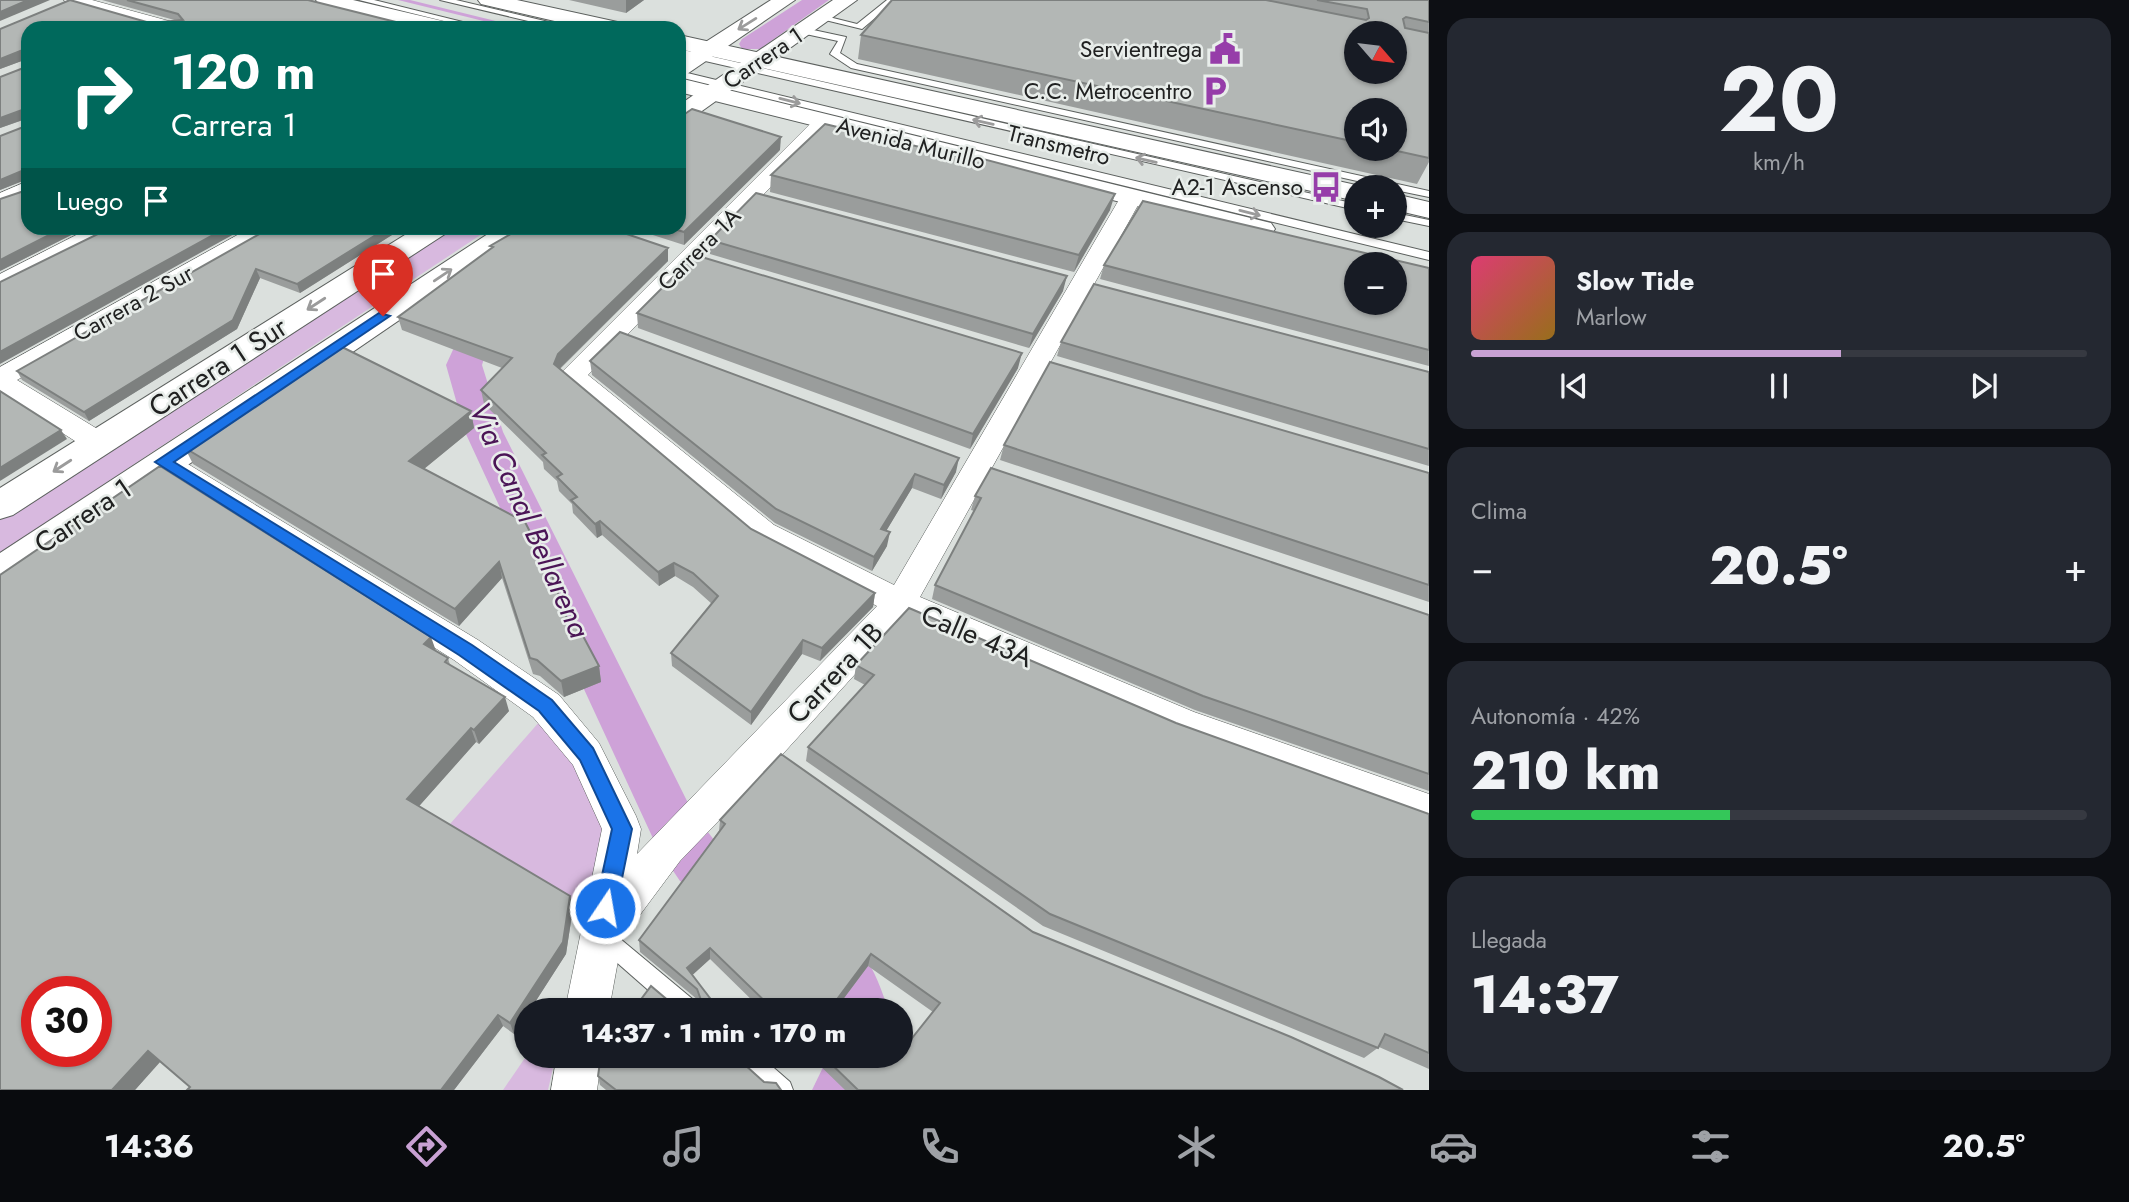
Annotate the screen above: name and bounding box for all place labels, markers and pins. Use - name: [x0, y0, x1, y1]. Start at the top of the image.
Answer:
- place label: Servientrega: [1080, 32, 1202, 66]
- public building icon: Servientrega: [1208, 32, 1242, 66]
- place label: C.C. Metrocentro: [1024, 74, 1192, 108]
- parking icon: C.C. Metrocentro: [1198, 74, 1232, 108]
- place label: A2-1 Ascenso: [1171, 170, 1303, 204]
- bus stop icon: A2-1 Ascenso: [1309, 170, 1343, 204]
- pin: [353, 244, 413, 316]

